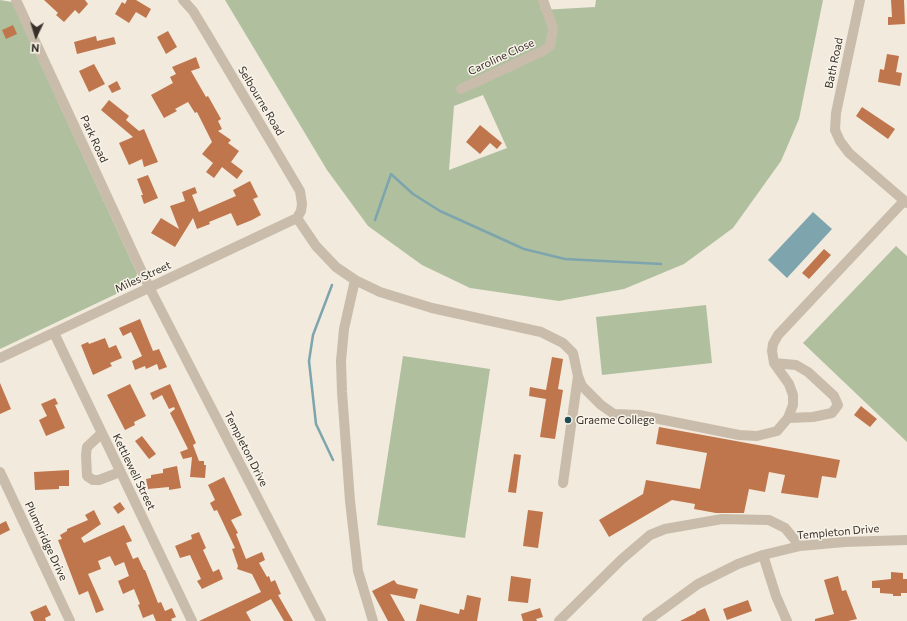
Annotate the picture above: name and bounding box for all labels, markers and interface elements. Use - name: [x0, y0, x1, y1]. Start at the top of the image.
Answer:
- north arrow: [16, 16, 56, 56]
- street label: Caroline Close: [466, 36, 536, 78]
- street label: Bath Road: [822, 36, 846, 90]
- text: N: [31, 42, 40, 55]
- street label: Selbourne Road: [235, 64, 287, 138]
- street label: Park Road: [77, 113, 111, 165]
- street label: Miles Street: [113, 258, 173, 296]
- street label: Templeton Drive: [221, 409, 271, 489]
- place label: Graeme College: [576, 413, 655, 427]
- marker: Graeme College: [563, 415, 573, 425]
- street label: Kettlewell Street: [110, 432, 158, 512]
- street label: Plumbridge Drive: [22, 499, 70, 583]
- street label: Templeton Drive: [796, 522, 880, 542]

